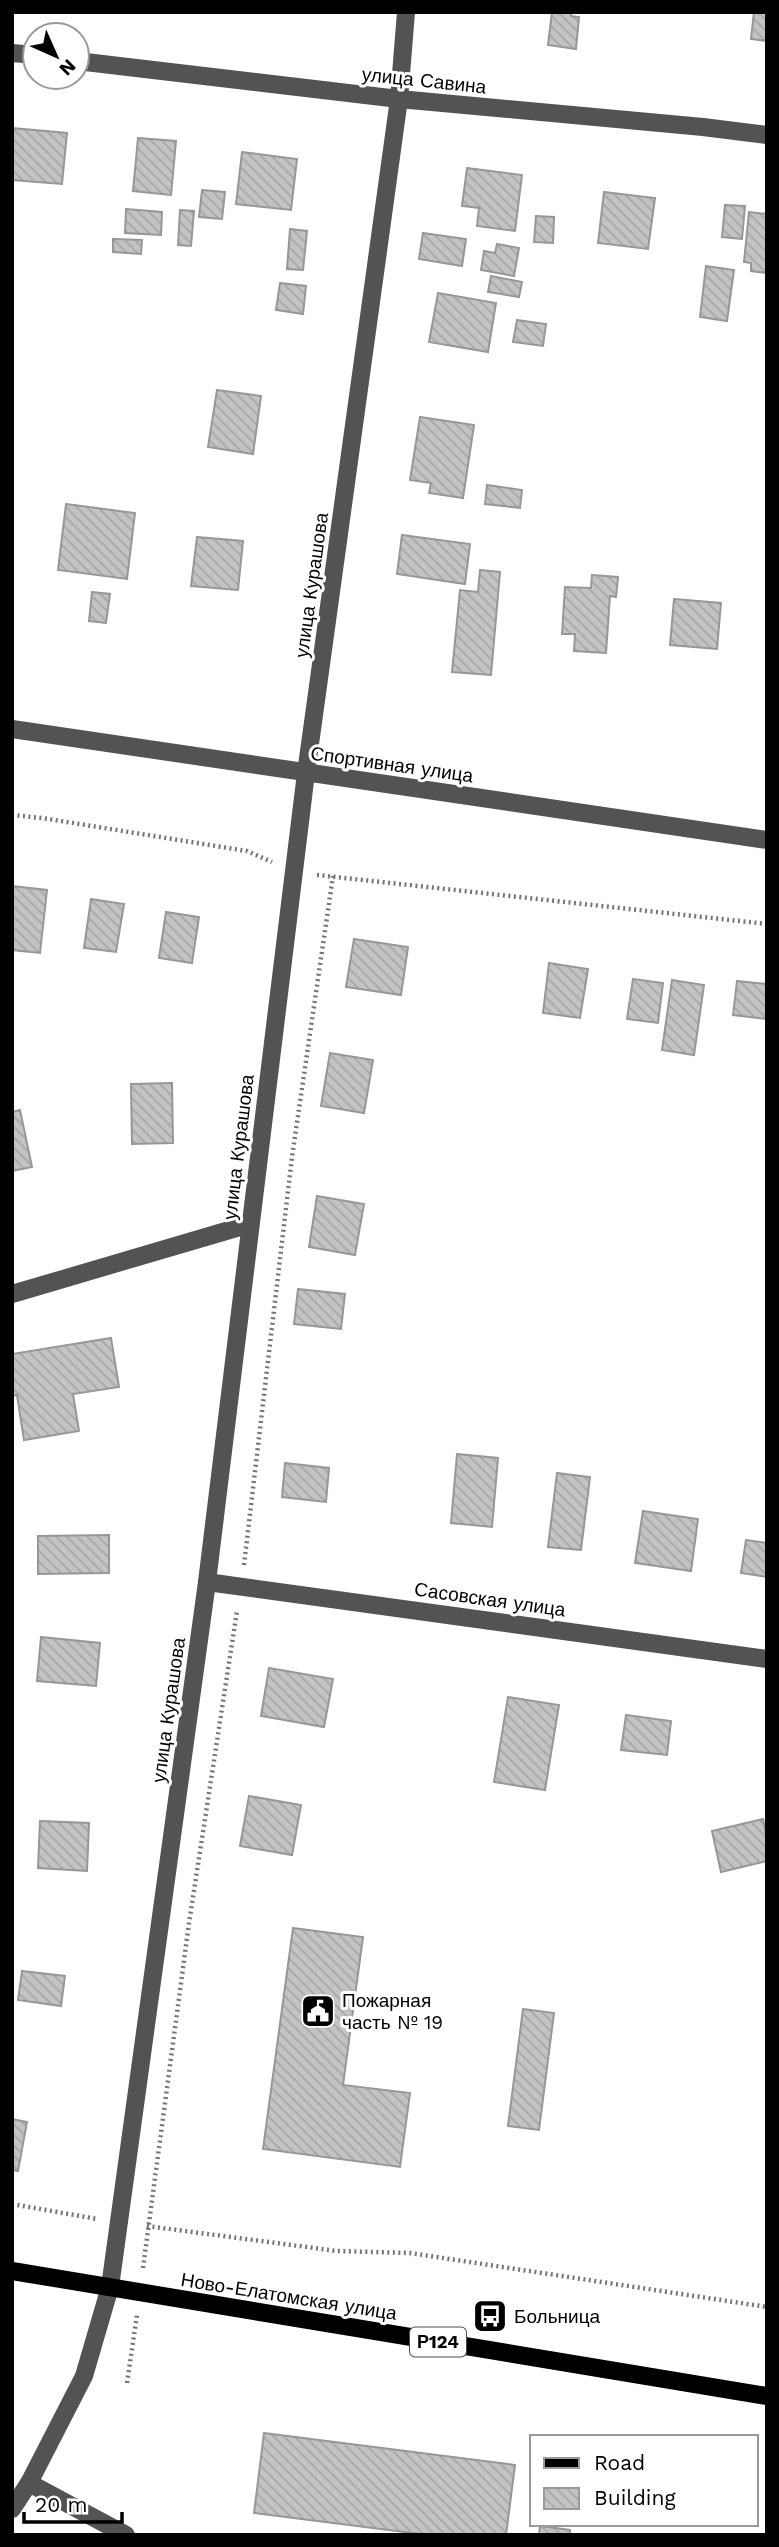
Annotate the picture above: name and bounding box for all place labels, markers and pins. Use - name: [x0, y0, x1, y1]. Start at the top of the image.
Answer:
- place label: Пожарная часть № 19: [342, 1989, 443, 2034]
- public building icon: Пожарная часть № 19: [299, 1992, 337, 2030]
- bus stop icon: Больница: [471, 2297, 509, 2335]
- place label: Больница: [514, 2305, 601, 2328]

